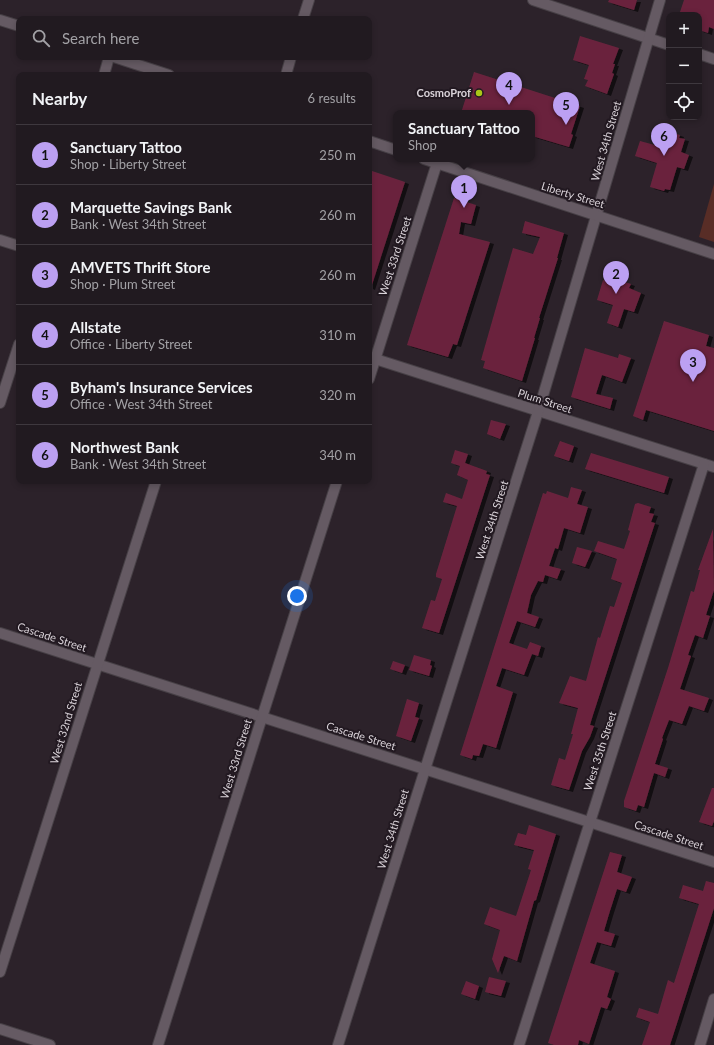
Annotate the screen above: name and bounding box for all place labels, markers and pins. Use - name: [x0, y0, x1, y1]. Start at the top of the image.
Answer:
- pin: 4: [496, 72, 522, 105]
- place label: CosmoProf: [417, 86, 471, 99]
- marker: CosmoProf: [474, 88, 484, 98]
- pin: 5: [553, 92, 579, 125]
- pin: 6: [651, 123, 677, 156]
- pin: 1: [451, 175, 477, 208]
- pin: 2: [603, 261, 629, 294]
- pin: 3: [680, 349, 706, 382]

